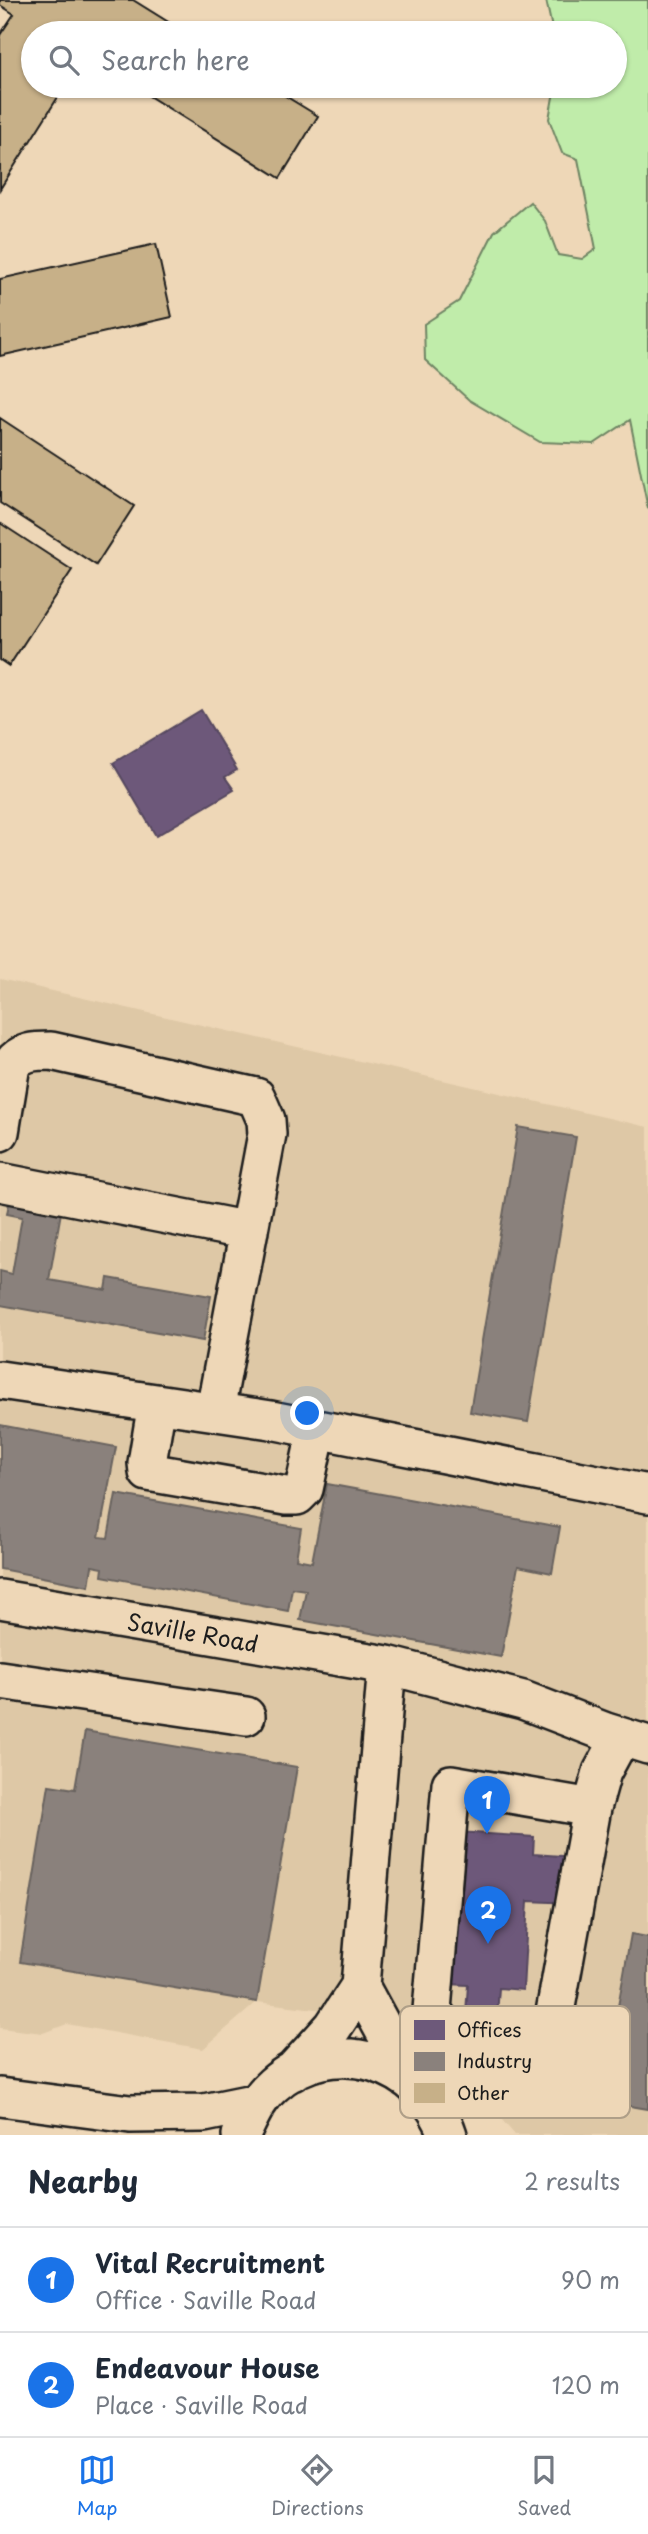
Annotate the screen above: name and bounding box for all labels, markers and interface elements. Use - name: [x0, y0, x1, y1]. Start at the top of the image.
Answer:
- search box: [21, 21, 627, 98]
- text: Search here: [101, 40, 250, 79]
- icon: search: [45, 41, 83, 79]
- your location: [290, 1396, 324, 1430]
- street label: Saville Road: [125, 1603, 261, 1661]
- pin: 1: [464, 1776, 510, 1834]
- pin: 2: [465, 1886, 511, 1944]
- legend: [400, 2006, 630, 2118]
- text: Offices: [457, 2015, 522, 2043]
- text: Industry: [457, 2046, 532, 2074]
- text: Other: [457, 2078, 509, 2106]
- text: Nearby: [28, 2158, 138, 2203]
- text: 2 results: [524, 2163, 620, 2198]
- text: Vital Recruitment: [95, 2243, 325, 2282]
- text: 1: [46, 2262, 57, 2297]
- text: 90 m: [561, 2262, 620, 2297]
- text: Office · Saville Road: [95, 2282, 316, 2317]
- text: Endeavour House: [95, 2348, 320, 2387]
- text: 2: [43, 2367, 59, 2402]
- text: 120 m: [552, 2367, 620, 2402]
- text: Place · Saville Road: [95, 2387, 308, 2422]
- tab: Map: [77, 2451, 117, 2521]
- tab: Directions: [271, 2451, 364, 2521]
- tab: Saved: [517, 2451, 571, 2521]

